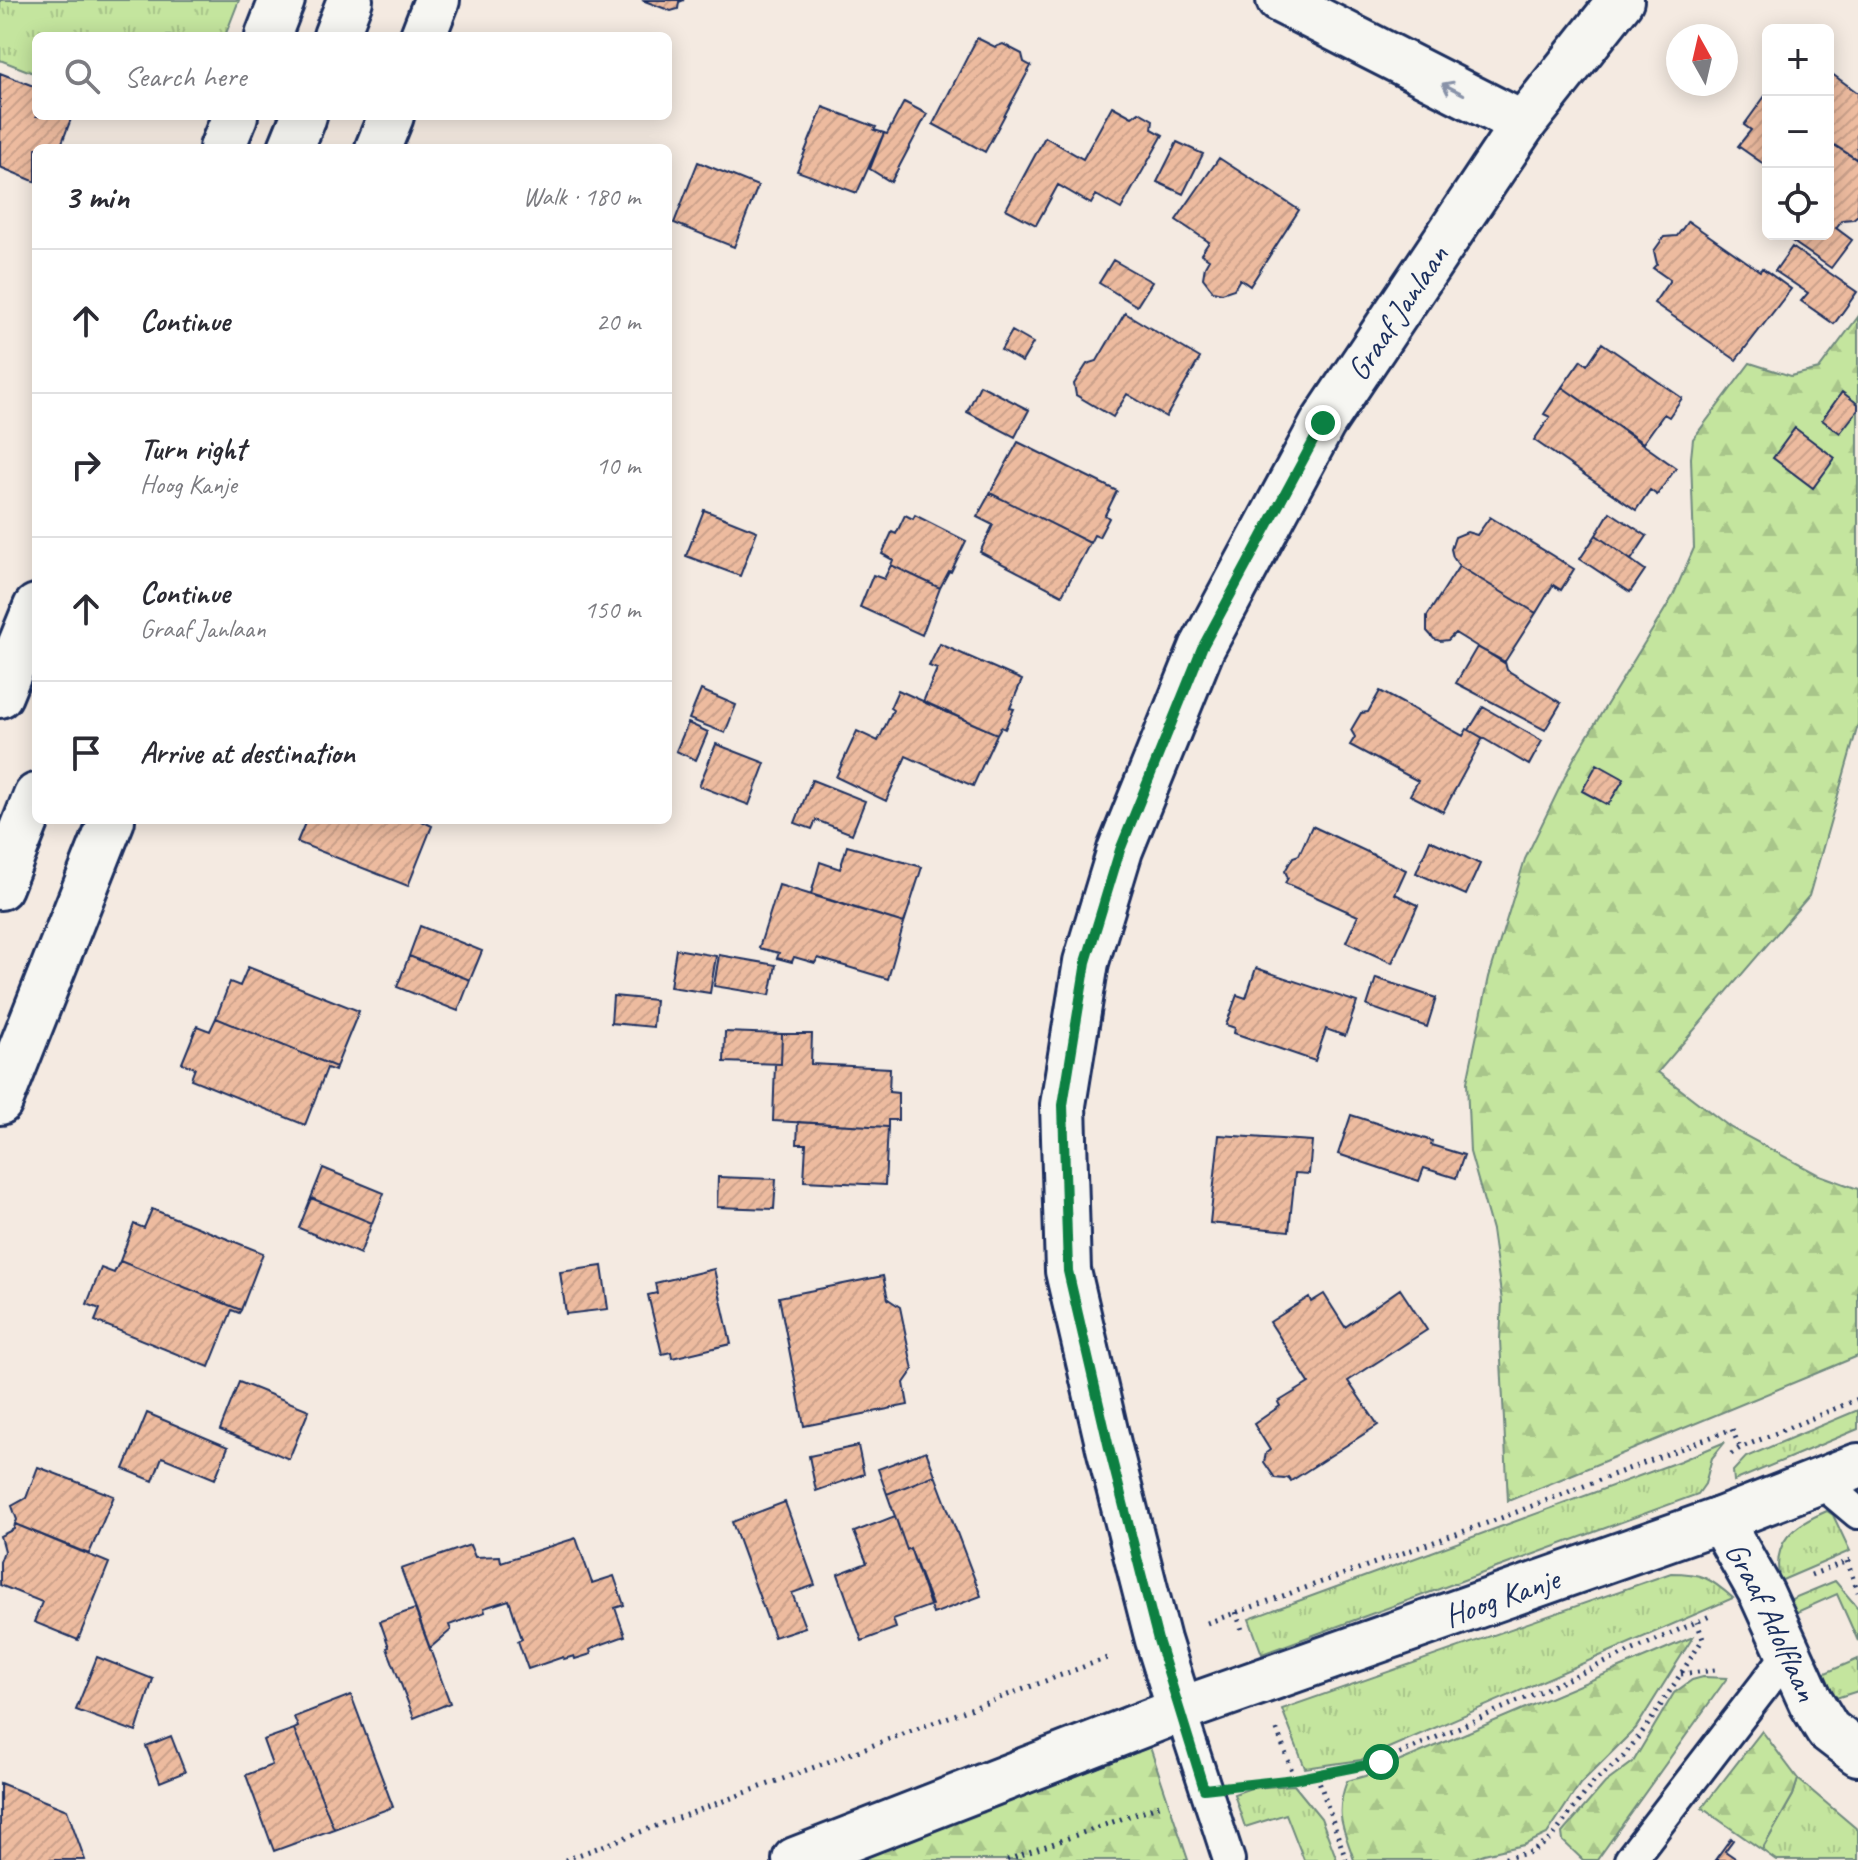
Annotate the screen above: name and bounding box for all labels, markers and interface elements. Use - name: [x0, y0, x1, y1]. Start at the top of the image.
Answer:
- north arrow: [1666, 24, 1738, 96]
- map controls: [1762, 24, 1834, 240]
- button: +: [1762, 24, 1834, 96]
- search box: [32, 32, 672, 120]
- icon: search: [60, 54, 104, 98]
- text: Search here: [124, 57, 246, 95]
- one-way arrow: [1442, 80, 1466, 96]
- button: −: [1762, 96, 1834, 168]
- button: locate: [1762, 168, 1834, 240]
- text: 3 min: [64, 175, 129, 218]
- text: Walk · 180 m: [523, 180, 640, 213]
- street label: Graaf Janlaan: [1337, 236, 1458, 388]
- icon: ahead: [64, 299, 108, 343]
- text: Continue: [140, 302, 230, 340]
- text: 20 m: [596, 305, 640, 338]
- route end: [1305, 405, 1341, 441]
- text: Turn right: [140, 430, 245, 468]
- icon: right: [64, 443, 108, 487]
- text: 10 m: [596, 449, 640, 482]
- text: Hoog Kanje: [140, 468, 237, 501]
- text: Continue: [140, 574, 230, 612]
- icon: ahead: [64, 587, 108, 631]
- text: 150 m: [584, 593, 640, 626]
- text: Graaf Janlaan: [140, 612, 266, 645]
- icon: arrive: [64, 731, 108, 775]
- text: Arrive at destination: [140, 734, 355, 772]
- street label: Graaf Adolflaan: [1716, 1534, 1828, 1708]
- street label: Hoog Kanje: [1439, 1557, 1567, 1636]
- route start: [1363, 1744, 1399, 1780]

